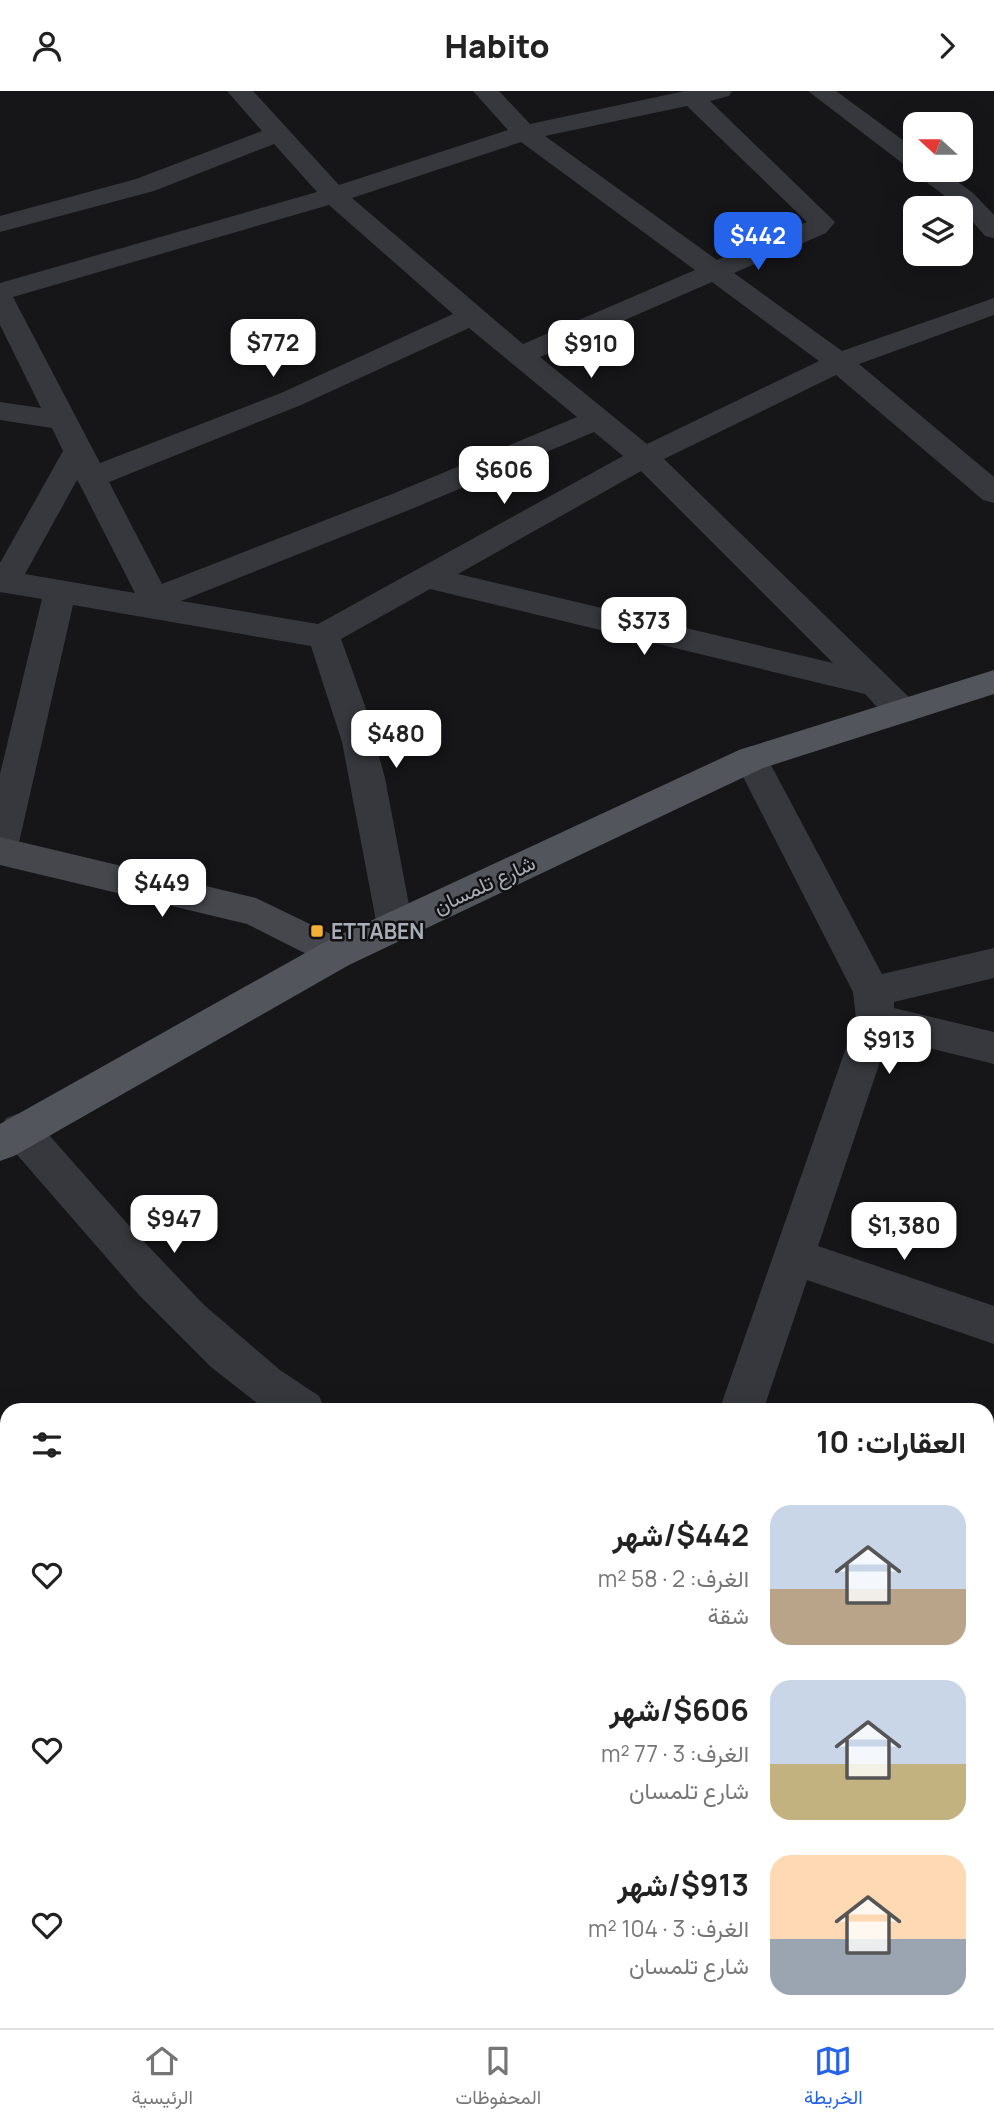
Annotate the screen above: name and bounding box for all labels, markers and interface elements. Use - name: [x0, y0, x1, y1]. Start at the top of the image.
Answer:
- text: Habito: [445, 24, 549, 68]
- icon: person: [28, 27, 66, 65]
- icon: forward: [928, 27, 966, 65]
- north arrow: [903, 112, 973, 182]
- map controls: [903, 112, 973, 266]
- button: layers: [903, 196, 973, 266]
- pin: $442: [717, 213, 799, 272]
- text: $442: [730, 219, 786, 251]
- pin: $772: [232, 320, 314, 379]
- pin: $910: [550, 321, 632, 380]
- text: $772: [247, 326, 299, 358]
- text: $910: [564, 327, 618, 359]
- pin: $606: [463, 447, 545, 506]
- text: $606: [475, 453, 533, 485]
- pin: $373: [603, 597, 685, 657]
- text: $373: [617, 604, 671, 636]
- pin: $480: [355, 711, 437, 770]
- text: $480: [367, 717, 425, 749]
- street label: شارع تلمسان: [428, 848, 540, 921]
- pin: $449: [121, 859, 203, 919]
- text: $449: [134, 866, 190, 898]
- place label: ETTABEN: [331, 917, 424, 945]
- marker: ETTABEN: [309, 923, 325, 939]
- pin: $913: [848, 1017, 930, 1076]
- text: $913: [863, 1023, 915, 1055]
- pin: $947: [133, 1195, 215, 1255]
- text: $947: [146, 1202, 202, 1234]
- pin: $1,380: [847, 1203, 961, 1262]
- text: $1,380: [867, 1209, 941, 1241]
- text: العقارات: 10: [816, 1421, 966, 1462]
- icon: filters: [28, 1426, 66, 1464]
- text: $442/شهر: [612, 1514, 749, 1555]
- icon: home: [826, 1533, 910, 1617]
- icon: heart: [28, 1556, 66, 1594]
- text: الغرف: 2 · 58 m²: [598, 1562, 749, 1594]
- text: شقة: [707, 1599, 749, 1631]
- text: $606/شهر: [609, 1689, 749, 1730]
- icon: home: [826, 1708, 910, 1792]
- icon: heart: [28, 1731, 66, 1769]
- text: الغرف: 3 · 77 m²: [601, 1737, 749, 1769]
- text: شارع تلمسان: [629, 1774, 749, 1806]
- text: $913/شهر: [617, 1864, 749, 1905]
- icon: home: [826, 1883, 910, 1967]
- icon: heart: [28, 1906, 66, 1944]
- text: الغرف: 3 · 104 m²: [588, 1912, 749, 1944]
- text: شارع تلمسان: [629, 1949, 749, 1981]
- tab: الرئيسية: [131, 2042, 193, 2114]
- tab: المحفوظات: [456, 2042, 541, 2114]
- tab: الخريطة: [804, 2042, 863, 2114]

